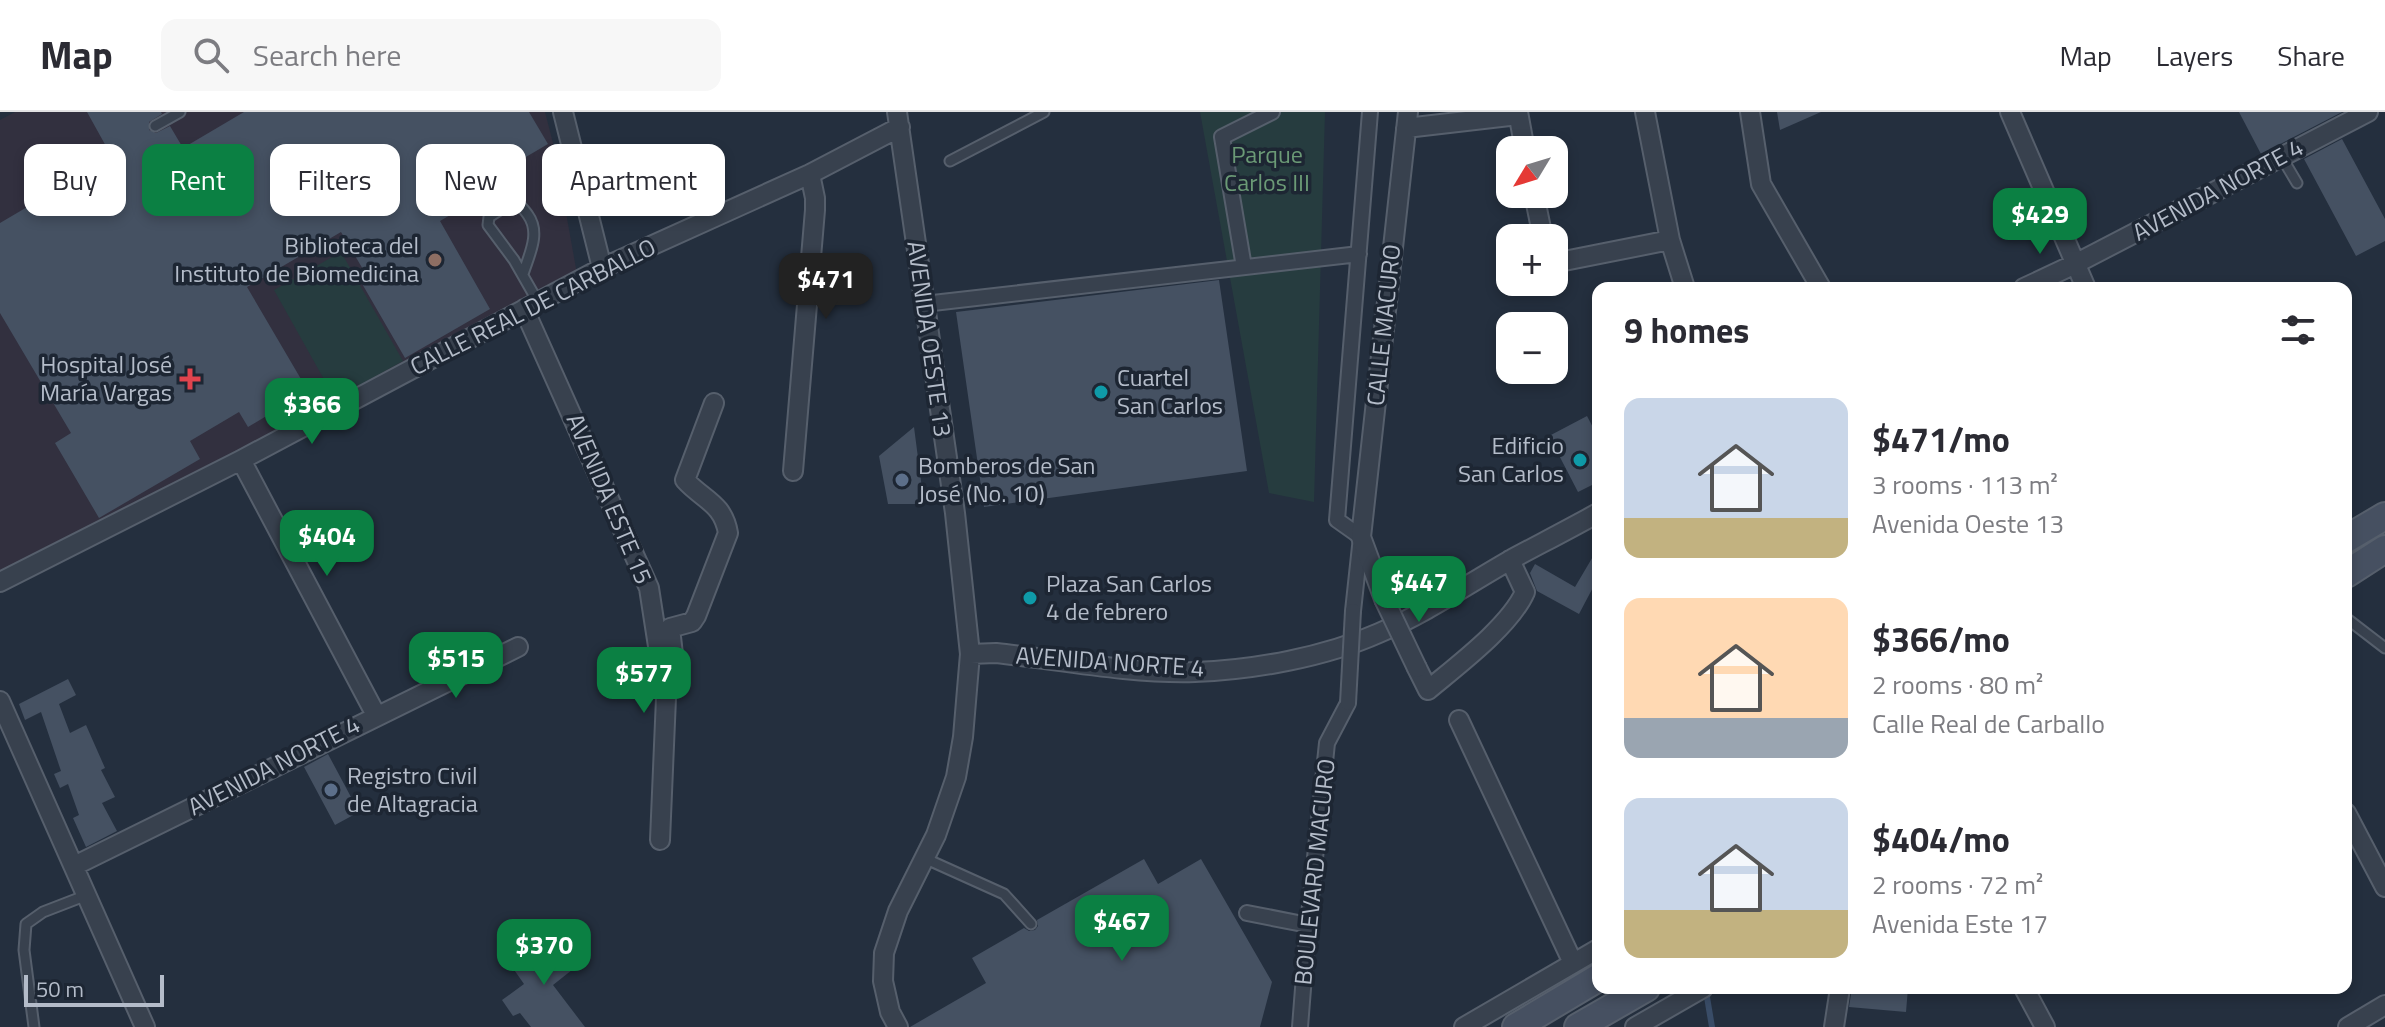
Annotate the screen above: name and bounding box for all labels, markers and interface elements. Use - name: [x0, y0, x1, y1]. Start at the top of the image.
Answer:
- search box: [161, 19, 721, 91]
- text: Map: [40, 26, 113, 84]
- text: Search here: [253, 32, 402, 78]
- icon: search: [189, 33, 233, 77]
- text: Map: [2059, 34, 2112, 77]
- text: Layers: [2156, 34, 2233, 77]
- text: Share: [2277, 34, 2345, 77]
- street label: AVENIDA NORTE 4: [2126, 129, 2309, 249]
- park label: Parque Carlos III: [1224, 136, 1310, 200]
- north arrow: [1496, 136, 1568, 208]
- map controls: [1496, 136, 1568, 384]
- chip: Buy: [24, 144, 126, 216]
- chip: Rent: [142, 144, 254, 216]
- chip: Filters: [270, 144, 400, 216]
- chip: New: [416, 144, 526, 216]
- chip: Apartment: [542, 144, 725, 216]
- pin: $429: [1993, 188, 2087, 256]
- text: $429: [2011, 194, 2069, 233]
- button: +: [1496, 224, 1568, 296]
- place label: Biblioteca del Instituto de Biomedicina: [174, 227, 419, 291]
- street label: CALLE REAL DE CARBALLO: [403, 228, 662, 384]
- street label: AVENIDA OESTE 13: [898, 238, 962, 439]
- street label: CALLE MACURO: [1357, 242, 1409, 407]
- marker: Biblioteca del Instituto de Biomedicina: [426, 251, 444, 269]
- pin: $471: [779, 253, 873, 321]
- text: $471: [797, 259, 855, 298]
- text: 9 homes: [1624, 304, 1749, 356]
- icon: filters: [2276, 308, 2320, 352]
- button: −: [1496, 312, 1568, 384]
- place label: Hospital José María Vargas: [40, 346, 172, 410]
- place label: Cuartel San Carlos: [1117, 359, 1223, 423]
- marker: Hospital José María Vargas: [179, 368, 201, 390]
- pin: $366: [265, 378, 359, 446]
- marker: Cuartel San Carlos: [1092, 383, 1110, 401]
- text: $366: [283, 384, 341, 423]
- street label: AVENIDA ESTE 15: [558, 408, 662, 589]
- text: $471/mo: [1872, 413, 2010, 465]
- place label: Edificio San Carlos: [1458, 427, 1564, 491]
- icon: home: [1688, 430, 1784, 526]
- place label: Bomberos de San José (No. 10): [918, 447, 1095, 511]
- marker: Edificio San Carlos: [1571, 451, 1589, 469]
- text: 3 rooms · 113 m²: [1872, 465, 2058, 504]
- marker: Bomberos de San José (No. 10): [893, 471, 911, 489]
- text: Avenida Oeste 13: [1872, 504, 2064, 543]
- pin: $404: [280, 510, 374, 578]
- text: $404: [298, 516, 356, 555]
- pin: $447: [1372, 556, 1466, 624]
- text: $447: [1390, 562, 1448, 601]
- place label: Plaza San Carlos 4 de febrero: [1046, 565, 1212, 629]
- marker: Plaza San Carlos 4 de febrero: [1021, 589, 1039, 607]
- text: $366/mo: [1872, 613, 2010, 665]
- icon: home: [1688, 630, 1784, 726]
- pin: $515: [409, 632, 503, 700]
- street label: AVENIDA NORTE 4: [1015, 636, 1206, 686]
- text: $515: [427, 638, 485, 677]
- pin: $577: [597, 647, 691, 715]
- text: $577: [615, 653, 673, 692]
- text: 2 rooms · 80 m²: [1872, 665, 2043, 704]
- text: Calle Real de Carballo: [1872, 704, 2105, 743]
- street label: AVENIDA NORTE 4: [181, 706, 366, 824]
- place label: Registro Civil de Altagracia: [347, 757, 478, 821]
- street label: BOULEVARD MACURO: [1284, 757, 1344, 987]
- marker: Registro Civil de Altagracia: [322, 781, 340, 799]
- text: $404/mo: [1872, 813, 2010, 865]
- icon: home: [1688, 830, 1784, 926]
- text: 2 rooms · 72 m²: [1872, 865, 2043, 904]
- pin: $467: [1075, 895, 1169, 963]
- text: $467: [1093, 901, 1151, 940]
- text: Avenida Este 17: [1872, 904, 2048, 943]
- pin: $370: [497, 919, 591, 987]
- text: $370: [515, 925, 573, 964]
- scale bar: [24, 971, 164, 1007]
- text: 50 m: [36, 972, 84, 1006]

